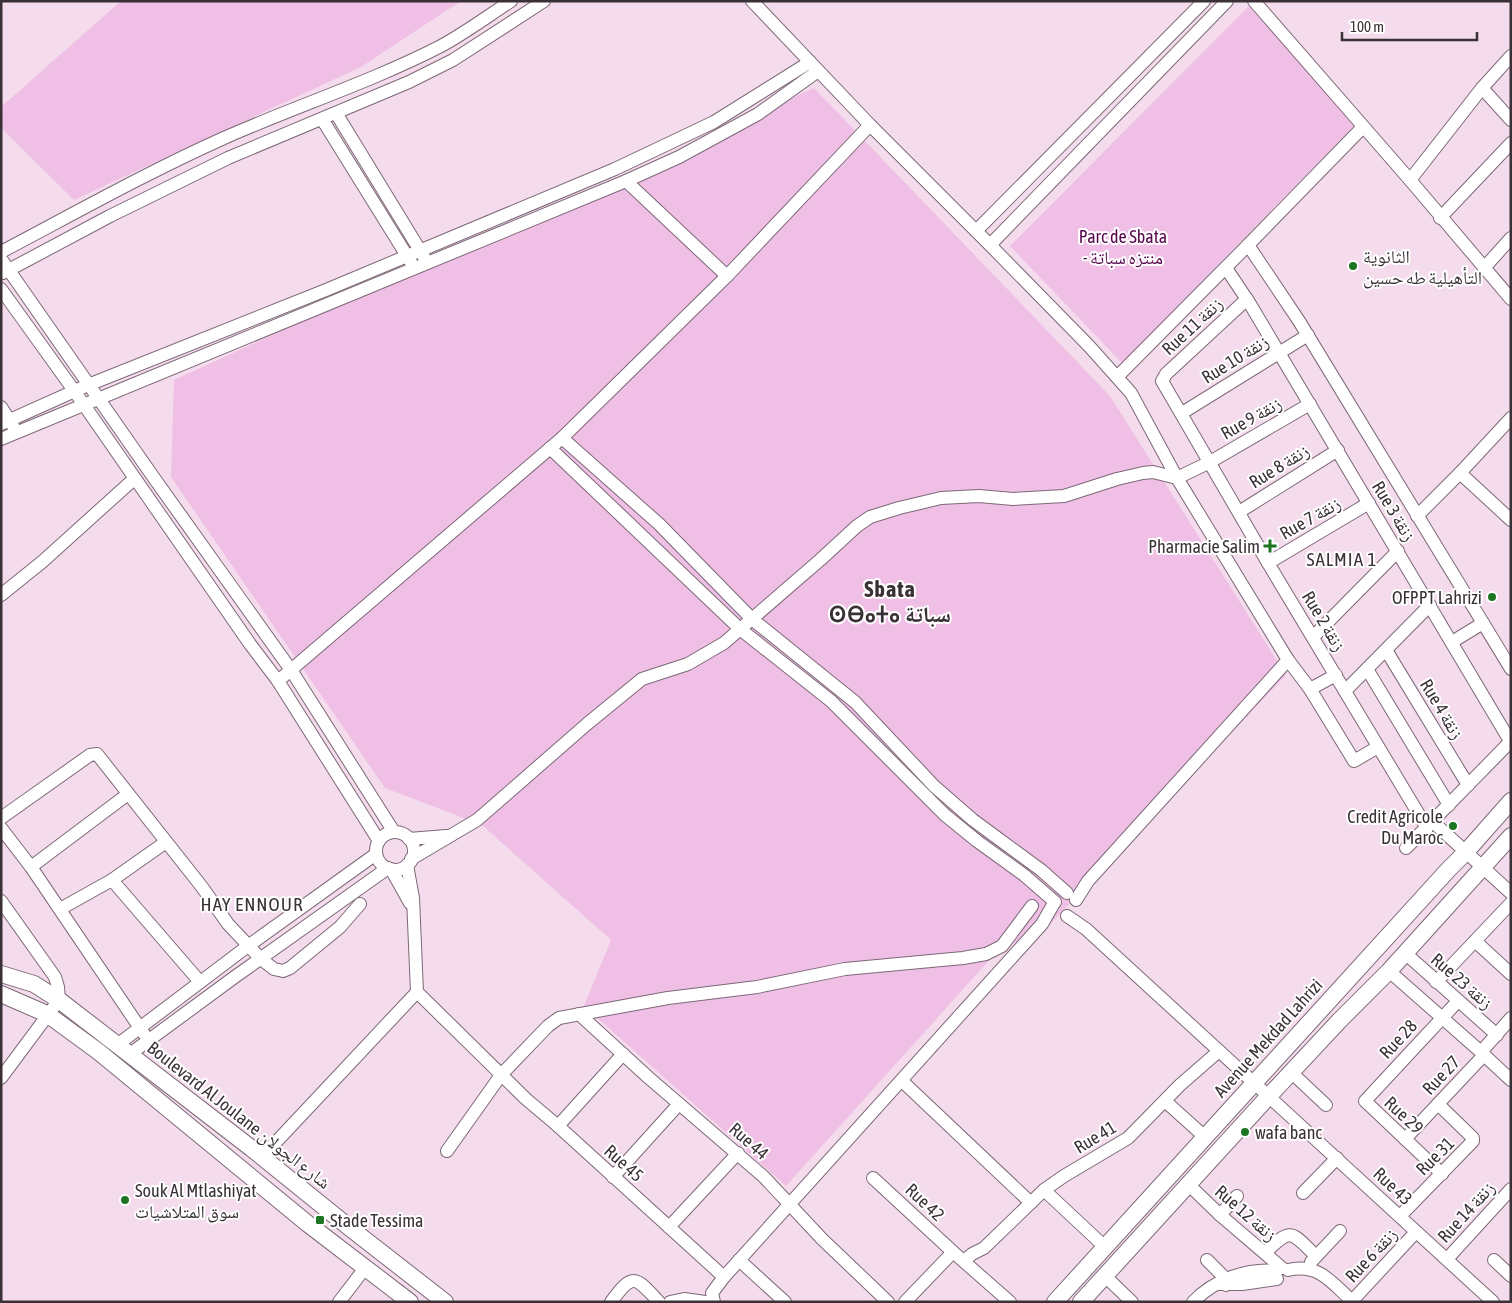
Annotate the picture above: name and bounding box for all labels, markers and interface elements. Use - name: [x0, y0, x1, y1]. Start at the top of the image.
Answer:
- scale bar: [1342, 10, 1477, 42]
- text: 100 m: [1350, 18, 1384, 35]
- park label: Parc de Sbata - منتزه سباتة: [1079, 226, 1167, 268]
- place label: الثانوية التأهيلية طه حسين: [1363, 246, 1482, 289]
- marker: الثانوية التأهيلية طه حسين: [1347, 260, 1359, 272]
- street label: Rue 11 زنقة: [1158, 293, 1227, 359]
- street label: Rue 10 زنقة: [1198, 330, 1272, 388]
- street label: Rue 9 زنقة: [1217, 392, 1285, 444]
- street label: Rue 8 زنقة: [1245, 440, 1313, 492]
- street label: Rue 3 زنقة: [1368, 477, 1420, 545]
- street label: Rue 7 زنقة: [1276, 492, 1344, 544]
- place label: Pharmacie Salim: [1148, 536, 1260, 557]
- marker: Pharmacie Salim: [1264, 540, 1276, 552]
- district label: SALMIA 1: [1306, 548, 1378, 570]
- district label: Sbata ⵙⴱⴰⵜⴰ سباتة: [829, 576, 951, 628]
- street label: Rue 2 زنقة: [1298, 587, 1350, 655]
- place label: OFPPT Lahrizi: [1392, 587, 1482, 608]
- marker: OFPPT Lahrizi: [1486, 591, 1498, 603]
- street label: Rue 4 زنقة: [1416, 675, 1468, 743]
- place label: Credit Agricole Du Maroc: [1347, 806, 1443, 848]
- marker: Credit Agricole Du Maroc: [1447, 820, 1459, 832]
- district label: HAY ENNOUR: [201, 893, 303, 915]
- street label: Rue 23 زنقة: [1427, 949, 1497, 1013]
- street label: Avenue Mekdad Lahrizi: [1209, 974, 1327, 1102]
- street label: Rue 28: [1375, 1015, 1421, 1063]
- street label: Boulevard Al Joulane شارع الجولان: [143, 1037, 335, 1194]
- street label: Rue 27: [1418, 1051, 1464, 1099]
- street label: Rue 29: [1380, 1092, 1428, 1138]
- street label: Rue 41: [1070, 1116, 1120, 1158]
- street label: Rue 44: [725, 1118, 773, 1164]
- place label: wafa banc: [1255, 1122, 1322, 1143]
- marker: wafa banc: [1239, 1126, 1251, 1138]
- street label: Rue 31: [1412, 1133, 1458, 1179]
- street label: Rue 45: [600, 1140, 648, 1186]
- street label: Rue 43: [1369, 1163, 1417, 1209]
- street label: Rue 14 زنقة: [1433, 1177, 1499, 1247]
- street label: Rue 42: [901, 1179, 949, 1225]
- place label: Souk Al Mtlashiyat سوق المتلاشيات: [135, 1180, 257, 1223]
- street label: Rue 12 زنقة: [1211, 1181, 1281, 1245]
- marker: Souk Al Mtlashiyat سوق المتلاشيات: [119, 1194, 131, 1206]
- place label: Stade Tessima: [330, 1210, 423, 1231]
- marker: Stade Tessima: [314, 1214, 326, 1226]
- street label: Rue 6 زنقة: [1341, 1224, 1401, 1286]

